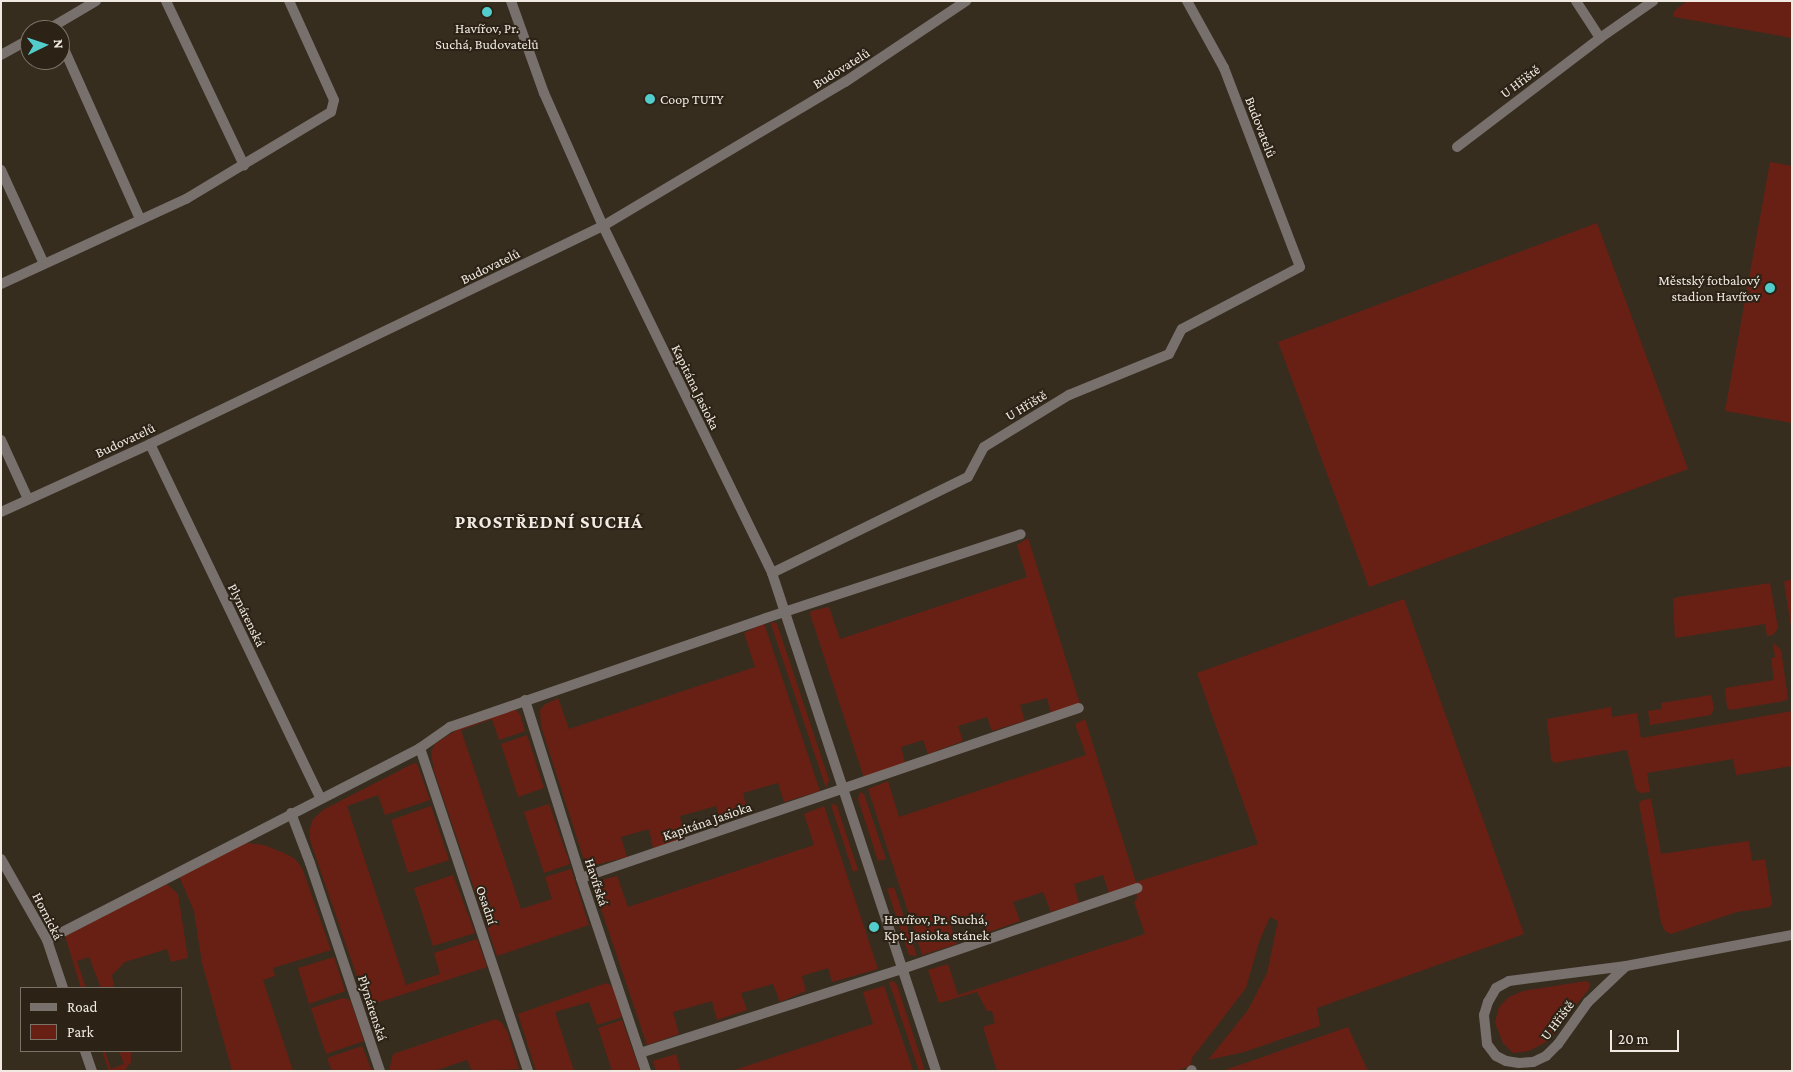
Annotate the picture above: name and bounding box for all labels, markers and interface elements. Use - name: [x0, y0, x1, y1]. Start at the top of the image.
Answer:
- marker: Havířov, Pr. Suchá, Budovatelů: [481, 6, 493, 18]
- north arrow: [20, 20, 70, 70]
- place label: Havířov, Pr. Suchá, Budovatelů: [435, 20, 539, 52]
- text: N: [51, 39, 67, 49]
- street label: Budovatelů: [809, 44, 873, 92]
- street label: U Hřiště: [1497, 61, 1543, 101]
- place label: Coop TUTY: [660, 91, 724, 107]
- marker: Coop TUTY: [644, 93, 656, 105]
- street label: Budovatelů: [1242, 94, 1280, 160]
- street label: Budovatelů: [458, 244, 522, 288]
- place label: Městský fotbalový stadion Havířov: [1658, 272, 1760, 304]
- marker: Městský fotbalový stadion Havířov: [1764, 282, 1776, 294]
- street label: Kapitána Jasioka: [668, 342, 724, 432]
- street label: U Hřiště: [1002, 386, 1050, 424]
- street label: Budovatelů: [92, 419, 158, 461]
- district label: PROSTŘEDNÍ SUCHÁ: [453, 511, 645, 533]
- street label: Plynárenská: [225, 581, 269, 649]
- street label: Kapitána Jasioka: [660, 798, 754, 844]
- street label: Havířská: [581, 856, 613, 908]
- street label: Osadní: [473, 883, 501, 927]
- street label: Hornická: [29, 889, 67, 943]
- place label: Havířov, Pr. Suchá, Kpt. Jasioka stánek: [884, 911, 989, 944]
- marker: Havířov, Pr. Suchá, Kpt. Jasioka stánek: [868, 921, 880, 933]
- street label: Plynárenská: [354, 973, 392, 1043]
- legend: [20, 987, 182, 1052]
- street label: U Hřiště: [1537, 997, 1577, 1043]
- text: Road: [67, 999, 97, 1015]
- scale bar: [1613, 1020, 1682, 1052]
- text: Park: [67, 1024, 94, 1040]
- text: 20 m: [1618, 1031, 1649, 1047]

